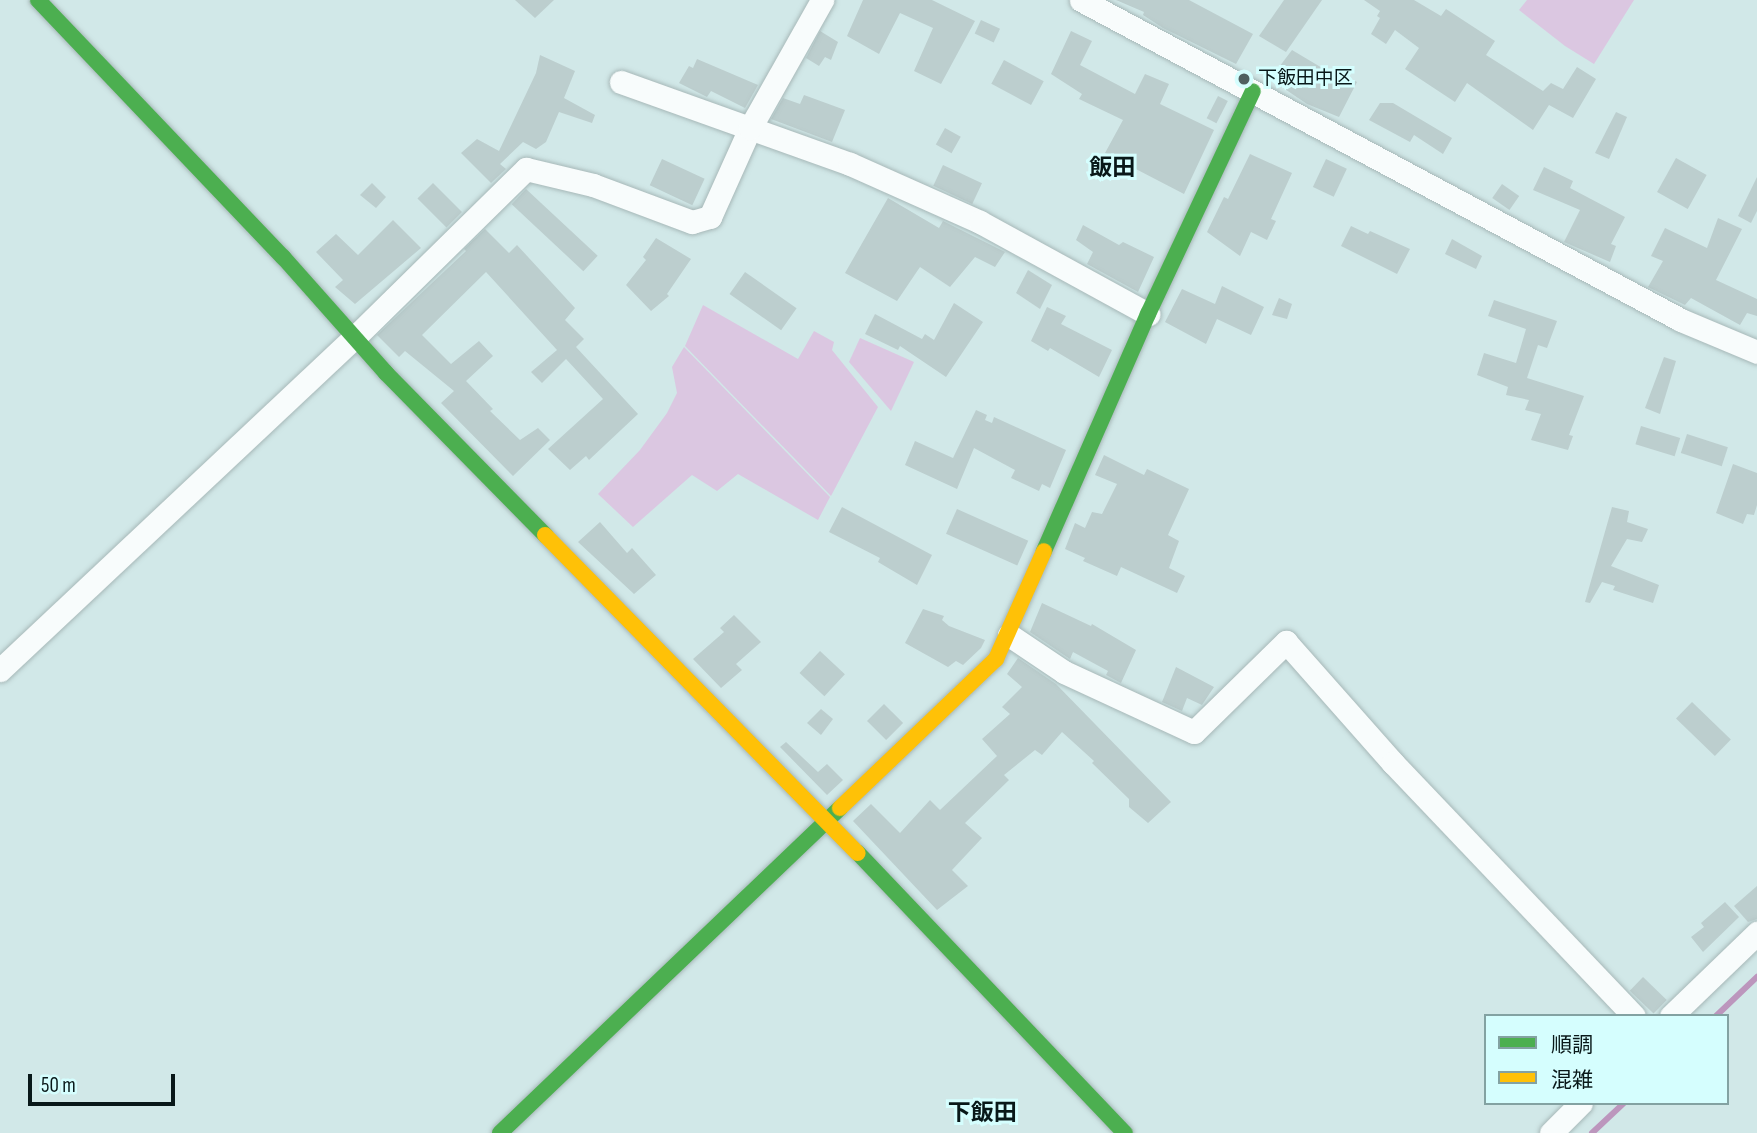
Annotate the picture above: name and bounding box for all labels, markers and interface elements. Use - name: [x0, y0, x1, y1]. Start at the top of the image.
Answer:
- place label: 下飯田中区: [1258, 68, 1353, 90]
- marker: 下飯田中区: [1236, 71, 1252, 87]
- district label: 飯田: [1089, 154, 1135, 182]
- legend: [1484, 1014, 1729, 1105]
- text: 順調: [1551, 1033, 1593, 1058]
- scale bar: [32, 1060, 178, 1104]
- text: 混雑: [1551, 1068, 1593, 1093]
- text: 50 m: [41, 1073, 76, 1098]
- district label: 下飯田: [948, 1099, 1016, 1127]

